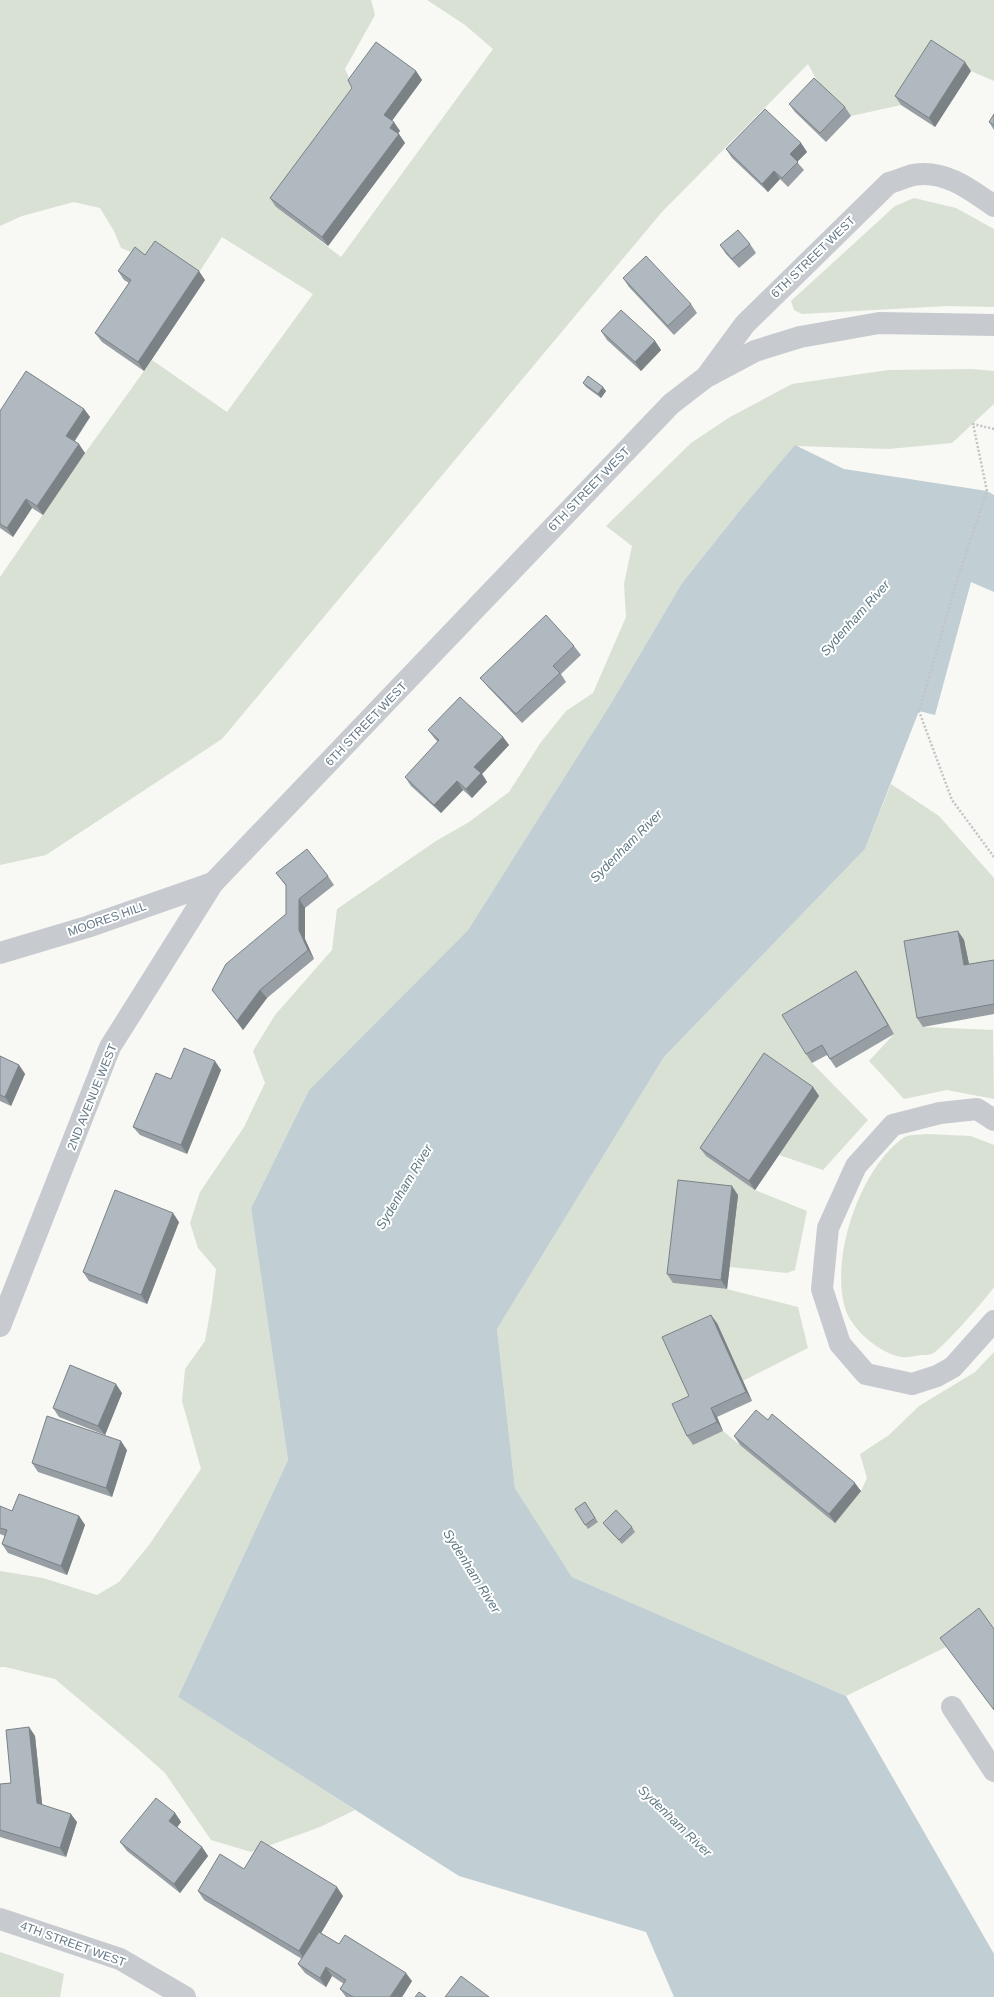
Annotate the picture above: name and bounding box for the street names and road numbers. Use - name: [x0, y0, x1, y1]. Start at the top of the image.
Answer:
- street label: 6TH STREET WEST: [768, 213, 858, 301]
- street label: 6TH STREET WEST: [545, 444, 633, 534]
- street label: 6TH STREET WEST: [322, 679, 410, 769]
- street label: MOORES HILL: [66, 899, 148, 939]
- street label: 2ND AVENUE WEST: [64, 1041, 120, 1152]
- street label: 4TH STREET WEST: [18, 1918, 128, 1970]

